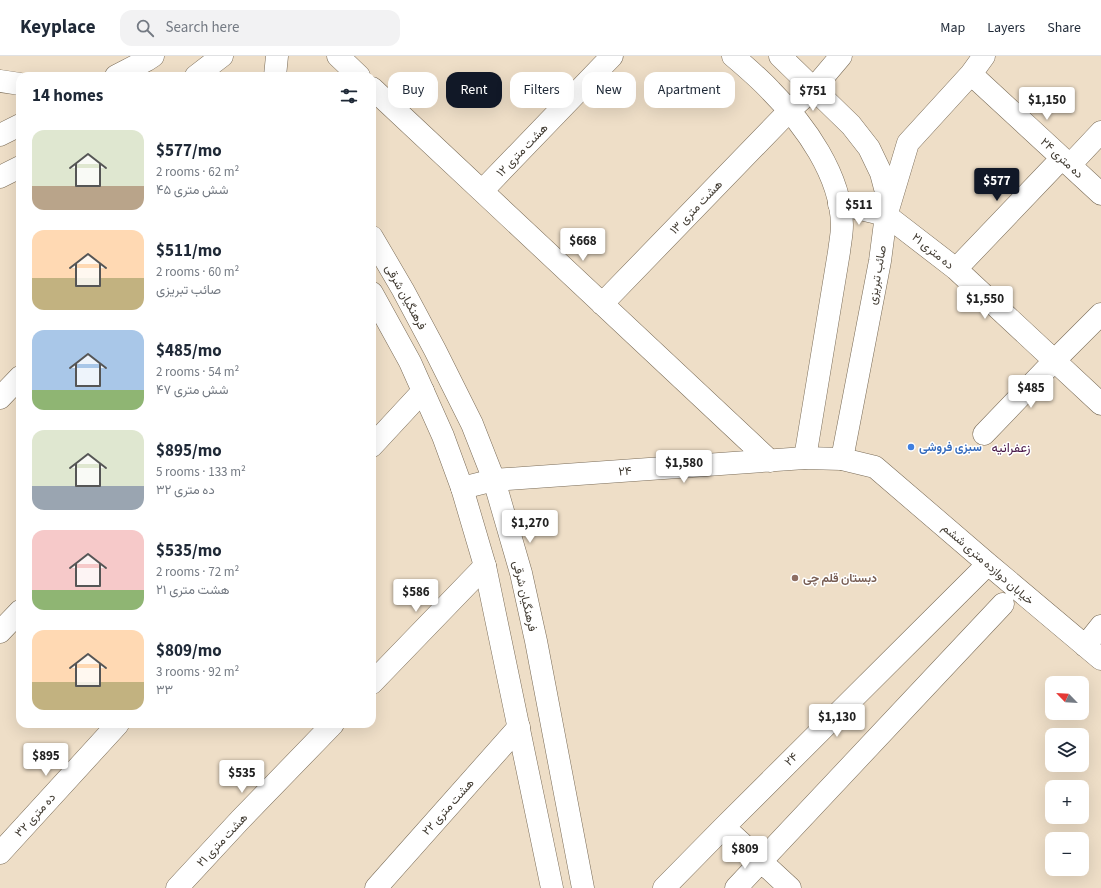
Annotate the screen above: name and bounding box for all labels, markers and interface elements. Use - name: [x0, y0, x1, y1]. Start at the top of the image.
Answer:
- search box: [120, 10, 400, 46]
- text: Keyplace: [20, 14, 96, 41]
- icon: search: [134, 17, 156, 39]
- text: Search here: [166, 17, 240, 38]
- text: Map: [940, 18, 965, 38]
- text: Layers: [987, 18, 1025, 38]
- text: Share: [1047, 18, 1081, 38]
- chip: Buy: [388, 72, 438, 108]
- chip: Rent: [446, 72, 502, 108]
- chip: Filters: [510, 72, 574, 108]
- chip: New: [582, 72, 636, 108]
- chip: Apartment: [644, 72, 735, 108]
- pin: $751: [789, 78, 837, 112]
- text: $751: [799, 82, 827, 100]
- text: 14 homes: [32, 84, 103, 108]
- icon: filters: [338, 85, 360, 107]
- pin: $1,150: [1014, 87, 1080, 121]
- text: $1,150: [1028, 91, 1066, 109]
- street label: هشت متری ۱۲: [493, 120, 552, 181]
- street label: ده متری ۲۴: [1036, 134, 1087, 183]
- text: $577/mo: [156, 139, 222, 163]
- icon: home: [64, 146, 112, 194]
- text: 2 rooms · 62 m²: [156, 163, 239, 181]
- pin: $577: [973, 168, 1021, 202]
- text: $577: [983, 172, 1011, 190]
- street label: هشت متری ۱۳: [666, 176, 727, 238]
- text: شش متری ۴۵: [156, 181, 228, 199]
- pin: $511: [835, 192, 883, 226]
- text: $511: [845, 196, 873, 214]
- pin: $668: [559, 228, 607, 262]
- street label: ده متری ۲۱: [908, 229, 958, 274]
- text: $668: [569, 232, 597, 250]
- text: $511/mo: [156, 239, 222, 263]
- street label: صائب تبریزی: [864, 244, 891, 306]
- icon: home: [64, 246, 112, 294]
- street label: فرهنگیان شرقی: [381, 262, 431, 333]
- text: 2 rooms · 60 m²: [156, 263, 239, 281]
- text: صائب تبریزی: [156, 281, 221, 299]
- pin: $1,550: [952, 286, 1018, 320]
- text: $1,550: [966, 290, 1004, 308]
- text: $485/mo: [156, 339, 222, 363]
- icon: home: [64, 346, 112, 394]
- text: 2 rooms · 54 m²: [156, 363, 239, 381]
- pin: $485: [1007, 375, 1055, 409]
- text: $485: [1017, 379, 1045, 397]
- text: شش متری ۴۷: [156, 381, 228, 399]
- text: $895/mo: [156, 439, 222, 463]
- place label: سبزی فروشی: [919, 439, 982, 456]
- district label: زعفرانیه: [992, 439, 1031, 457]
- marker: سبزی فروشی: [906, 442, 916, 452]
- icon: home: [64, 446, 112, 494]
- pin: $1,580: [651, 450, 717, 484]
- text: $1,580: [665, 454, 703, 472]
- text: 5 rooms · 133 m²: [156, 463, 246, 481]
- street label: ۲۴: [618, 463, 632, 480]
- text: ده متری ۳۲: [156, 481, 215, 499]
- pin: $1,270: [497, 510, 563, 544]
- text: $1,270: [511, 514, 549, 532]
- street label: خیابان دوازده متری ششم: [938, 520, 1037, 609]
- text: $535/mo: [156, 539, 222, 563]
- icon: home: [64, 546, 112, 594]
- street label: فرهنگیان شرقی: [508, 559, 541, 633]
- text: 2 rooms · 72 m²: [156, 563, 239, 581]
- place label: دبستان قلم چی: [803, 570, 877, 587]
- marker: دبستان قلم چی: [790, 573, 800, 583]
- pin: $586: [392, 579, 440, 613]
- text: هشت متری ۲۱: [156, 581, 230, 599]
- text: $586: [402, 583, 430, 601]
- text: $809/mo: [156, 639, 222, 663]
- icon: home: [64, 646, 112, 694]
- text: 3 rooms · 92 m²: [156, 663, 239, 681]
- north arrow: [1045, 676, 1089, 720]
- map controls: [1045, 676, 1089, 876]
- text: ۳۳: [156, 681, 173, 699]
- pin: $1,130: [804, 704, 870, 738]
- text: $1,130: [818, 708, 856, 726]
- button: layers: [1045, 728, 1089, 772]
- pin: $895: [22, 743, 70, 777]
- text: $895: [32, 747, 60, 765]
- street label: ۲۴: [781, 749, 802, 770]
- pin: $535: [218, 760, 266, 794]
- text: $535: [228, 764, 256, 782]
- street label: هشت متری ۲۲: [418, 775, 478, 839]
- button: +: [1045, 780, 1089, 824]
- street label: ده متری ۳۲: [11, 789, 60, 841]
- street label: هشت متری ۲۱: [193, 810, 252, 871]
- button: −: [1045, 832, 1089, 876]
- pin: $809: [721, 836, 769, 870]
- text: $809: [731, 840, 759, 858]

